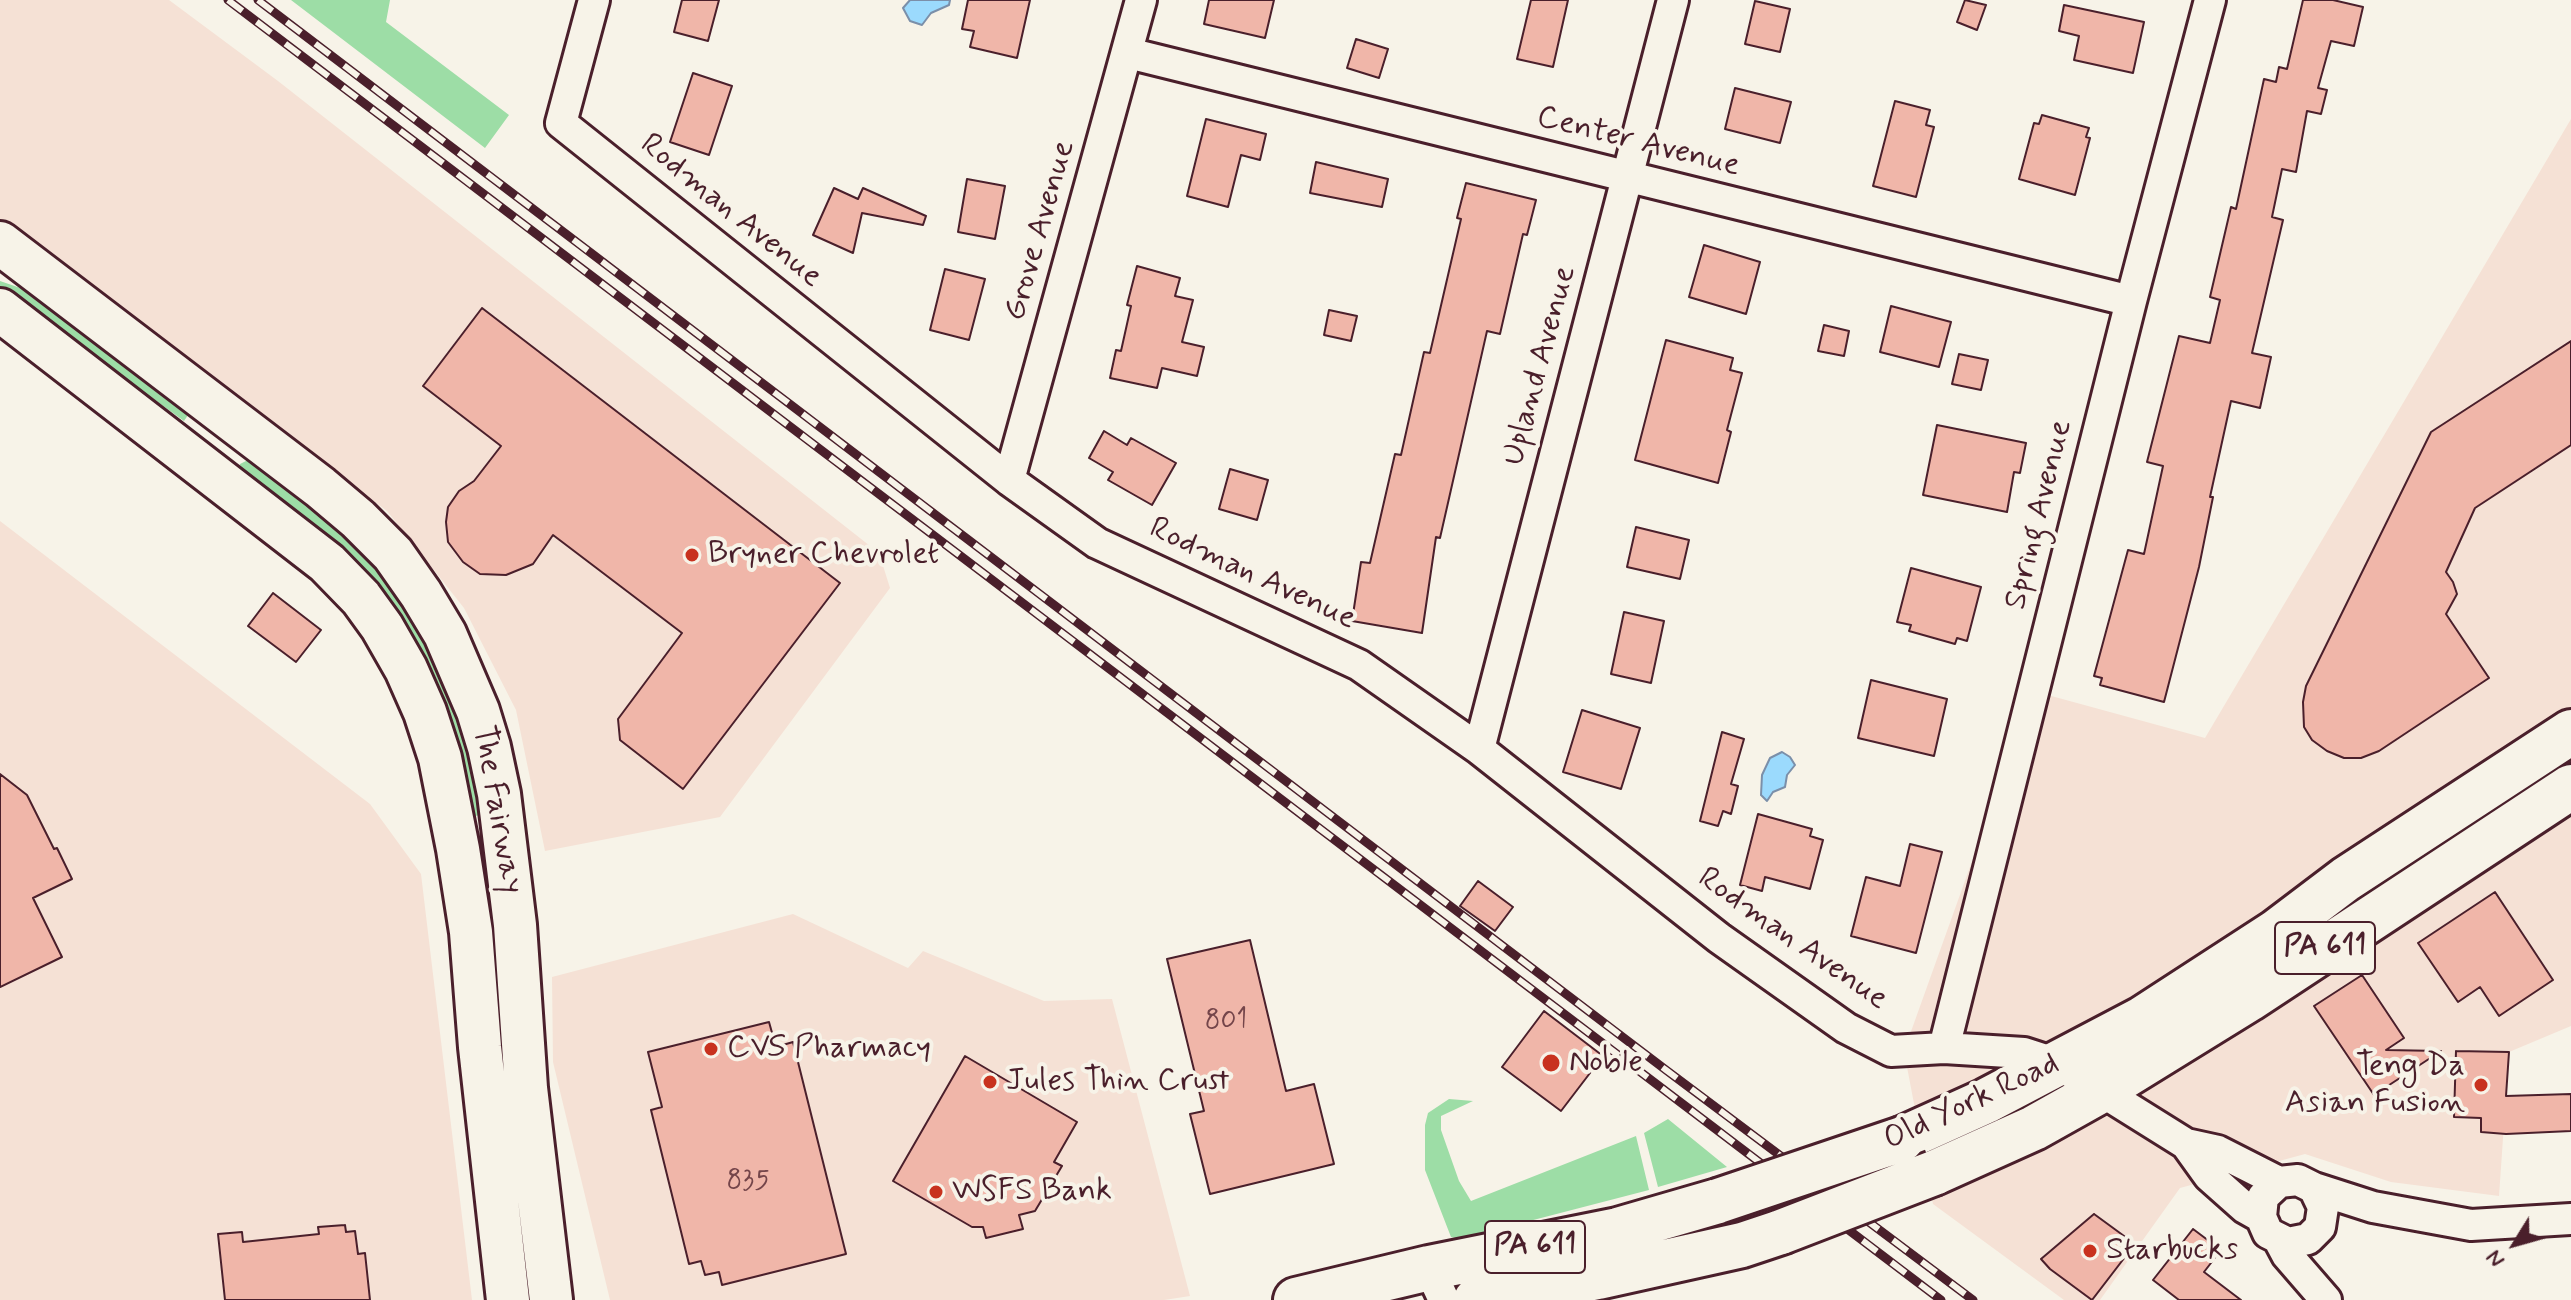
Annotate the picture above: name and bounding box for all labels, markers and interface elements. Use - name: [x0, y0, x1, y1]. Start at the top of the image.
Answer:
- street label: Center Avenue: [1532, 99, 1744, 187]
- street label: Rodman Avenue: [631, 127, 829, 297]
- street label: Grove Avenue: [997, 137, 1085, 325]
- street label: Upland Avenue: [1496, 262, 1586, 470]
- street label: Spring Avenue: [1998, 416, 2082, 614]
- street label: Rodman Avenue: [1143, 510, 1361, 640]
- place label: Bryner Chevrolet: [708, 536, 939, 574]
- marker: Bryner Chevrolet: [683, 546, 701, 564]
- street label: The Fairway: [462, 723, 530, 897]
- street label: Rodman Avenue: [1689, 860, 1895, 1020]
- road number: PA 611: [2275, 922, 2375, 974]
- house number: 801: [1205, 1005, 1247, 1039]
- place label: CVS Pharmacy: [727, 1030, 931, 1068]
- marker: CVS Pharmacy: [702, 1040, 720, 1058]
- place label: Noble: [1569, 1044, 1643, 1082]
- street label: Old York Road: [1878, 1046, 2066, 1160]
- place label: Teng Da Asian Fusion: [2285, 1048, 2465, 1123]
- marker: Noble: [1540, 1052, 1562, 1074]
- place label: Jules Thin Crust: [1006, 1063, 1230, 1101]
- marker: Jules Thin Crust: [981, 1073, 999, 1091]
- marker: Teng Da Asian Fusion: [2472, 1076, 2490, 1094]
- house number: 835: [726, 1165, 770, 1199]
- place label: WSFS Bank: [952, 1173, 1112, 1211]
- marker: WSFS Bank: [927, 1183, 945, 1201]
- north arrow: [2475, 1204, 2555, 1284]
- road number: PA 611: [1485, 1221, 1585, 1273]
- place label: Starbucks: [2106, 1232, 2238, 1270]
- marker: Starbucks: [2081, 1242, 2099, 1260]
- text: N: [2480, 1244, 2511, 1273]

